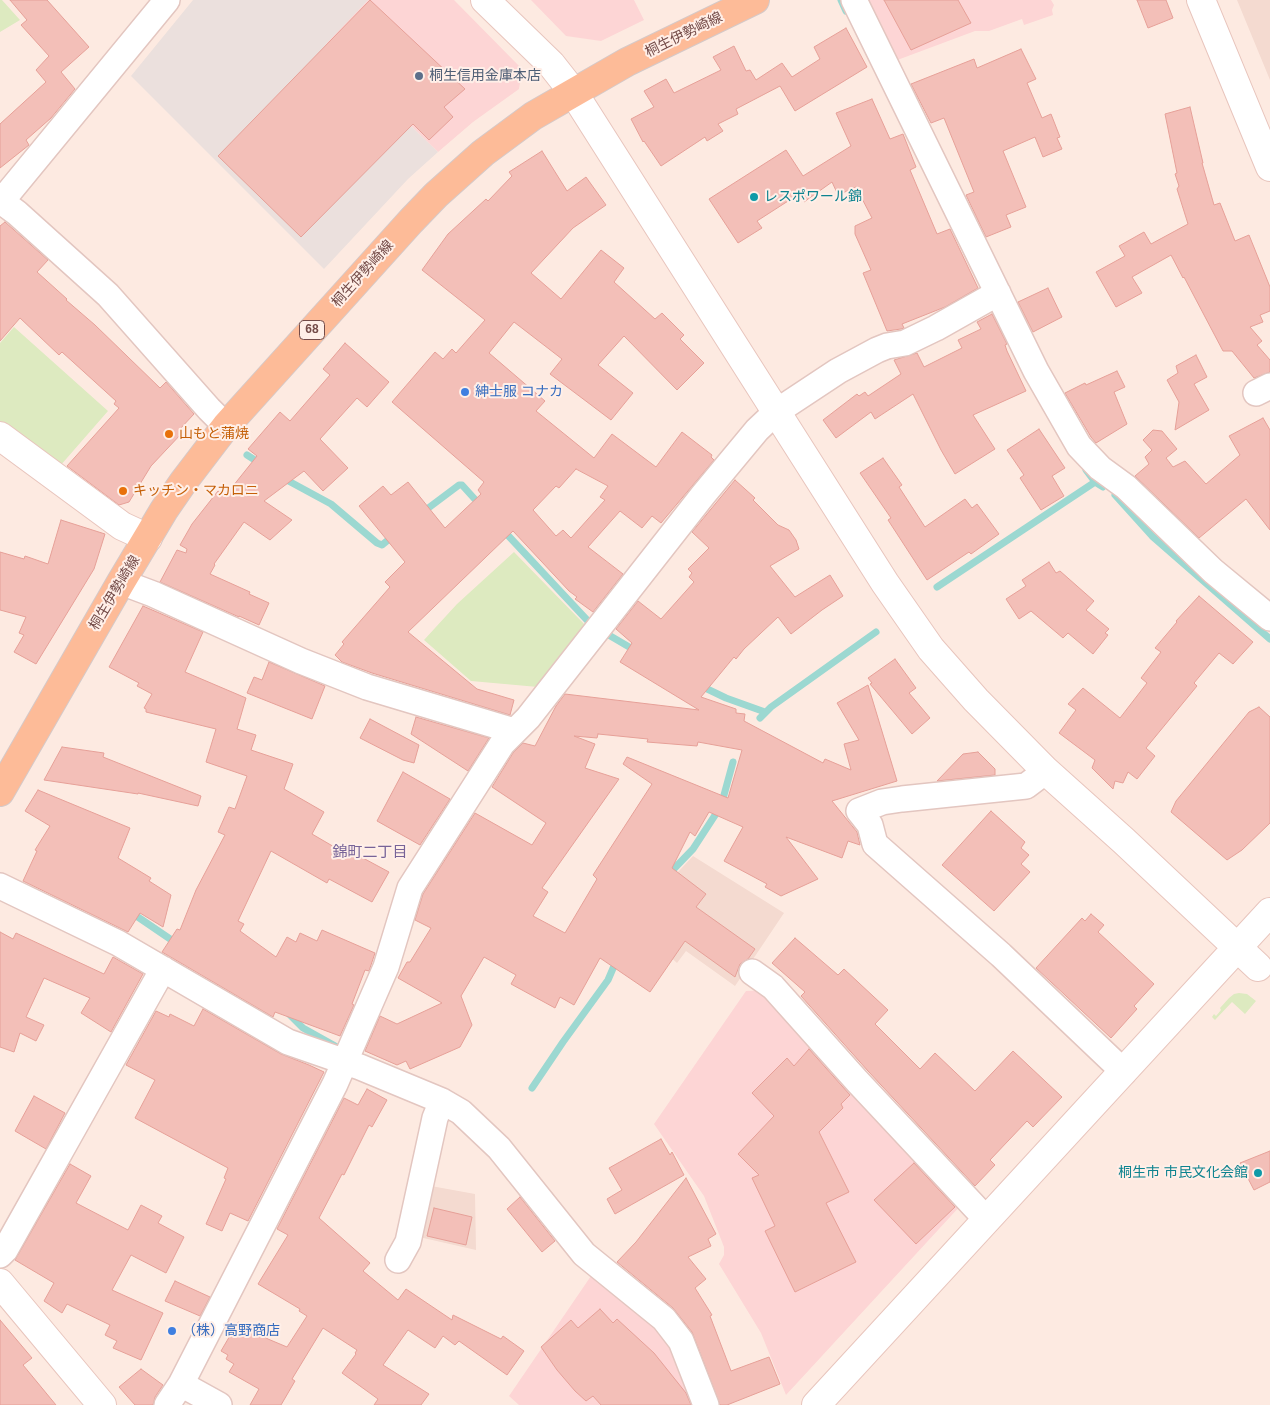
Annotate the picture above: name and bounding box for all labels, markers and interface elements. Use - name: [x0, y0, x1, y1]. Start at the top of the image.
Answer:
- street label: 桐生伊勢崎線: [643, 9, 725, 61]
- place label: 桐生信用金庫本店: [429, 68, 541, 84]
- marker: 桐生信用金庫本店: [413, 70, 425, 82]
- place label: レスポワール錦: [764, 189, 862, 205]
- marker: レスポワール錦: [748, 191, 760, 203]
- street label: 桐生伊勢崎線: [329, 237, 397, 311]
- road number: 68: [300, 320, 324, 340]
- place label: 紳士服 コナカ: [475, 384, 563, 400]
- marker: 紳士服 コナカ: [459, 386, 471, 398]
- place label: 山もと蒲焼: [179, 426, 249, 442]
- marker: 山もと蒲焼: [163, 428, 175, 440]
- place label: キッチン・マカロニ: [133, 483, 259, 499]
- marker: キッチン・マカロニ: [117, 485, 129, 497]
- street label: 桐生伊勢崎線: [86, 553, 144, 633]
- district label: 錦町二丁目: [333, 844, 407, 862]
- place label: 桐生市 市民文化会館: [1118, 1165, 1248, 1181]
- marker: 桐生市 市民文化会館: [1252, 1167, 1264, 1179]
- place label: （株）高野商店: [182, 1323, 280, 1339]
- marker: （株）高野商店: [166, 1325, 178, 1337]

